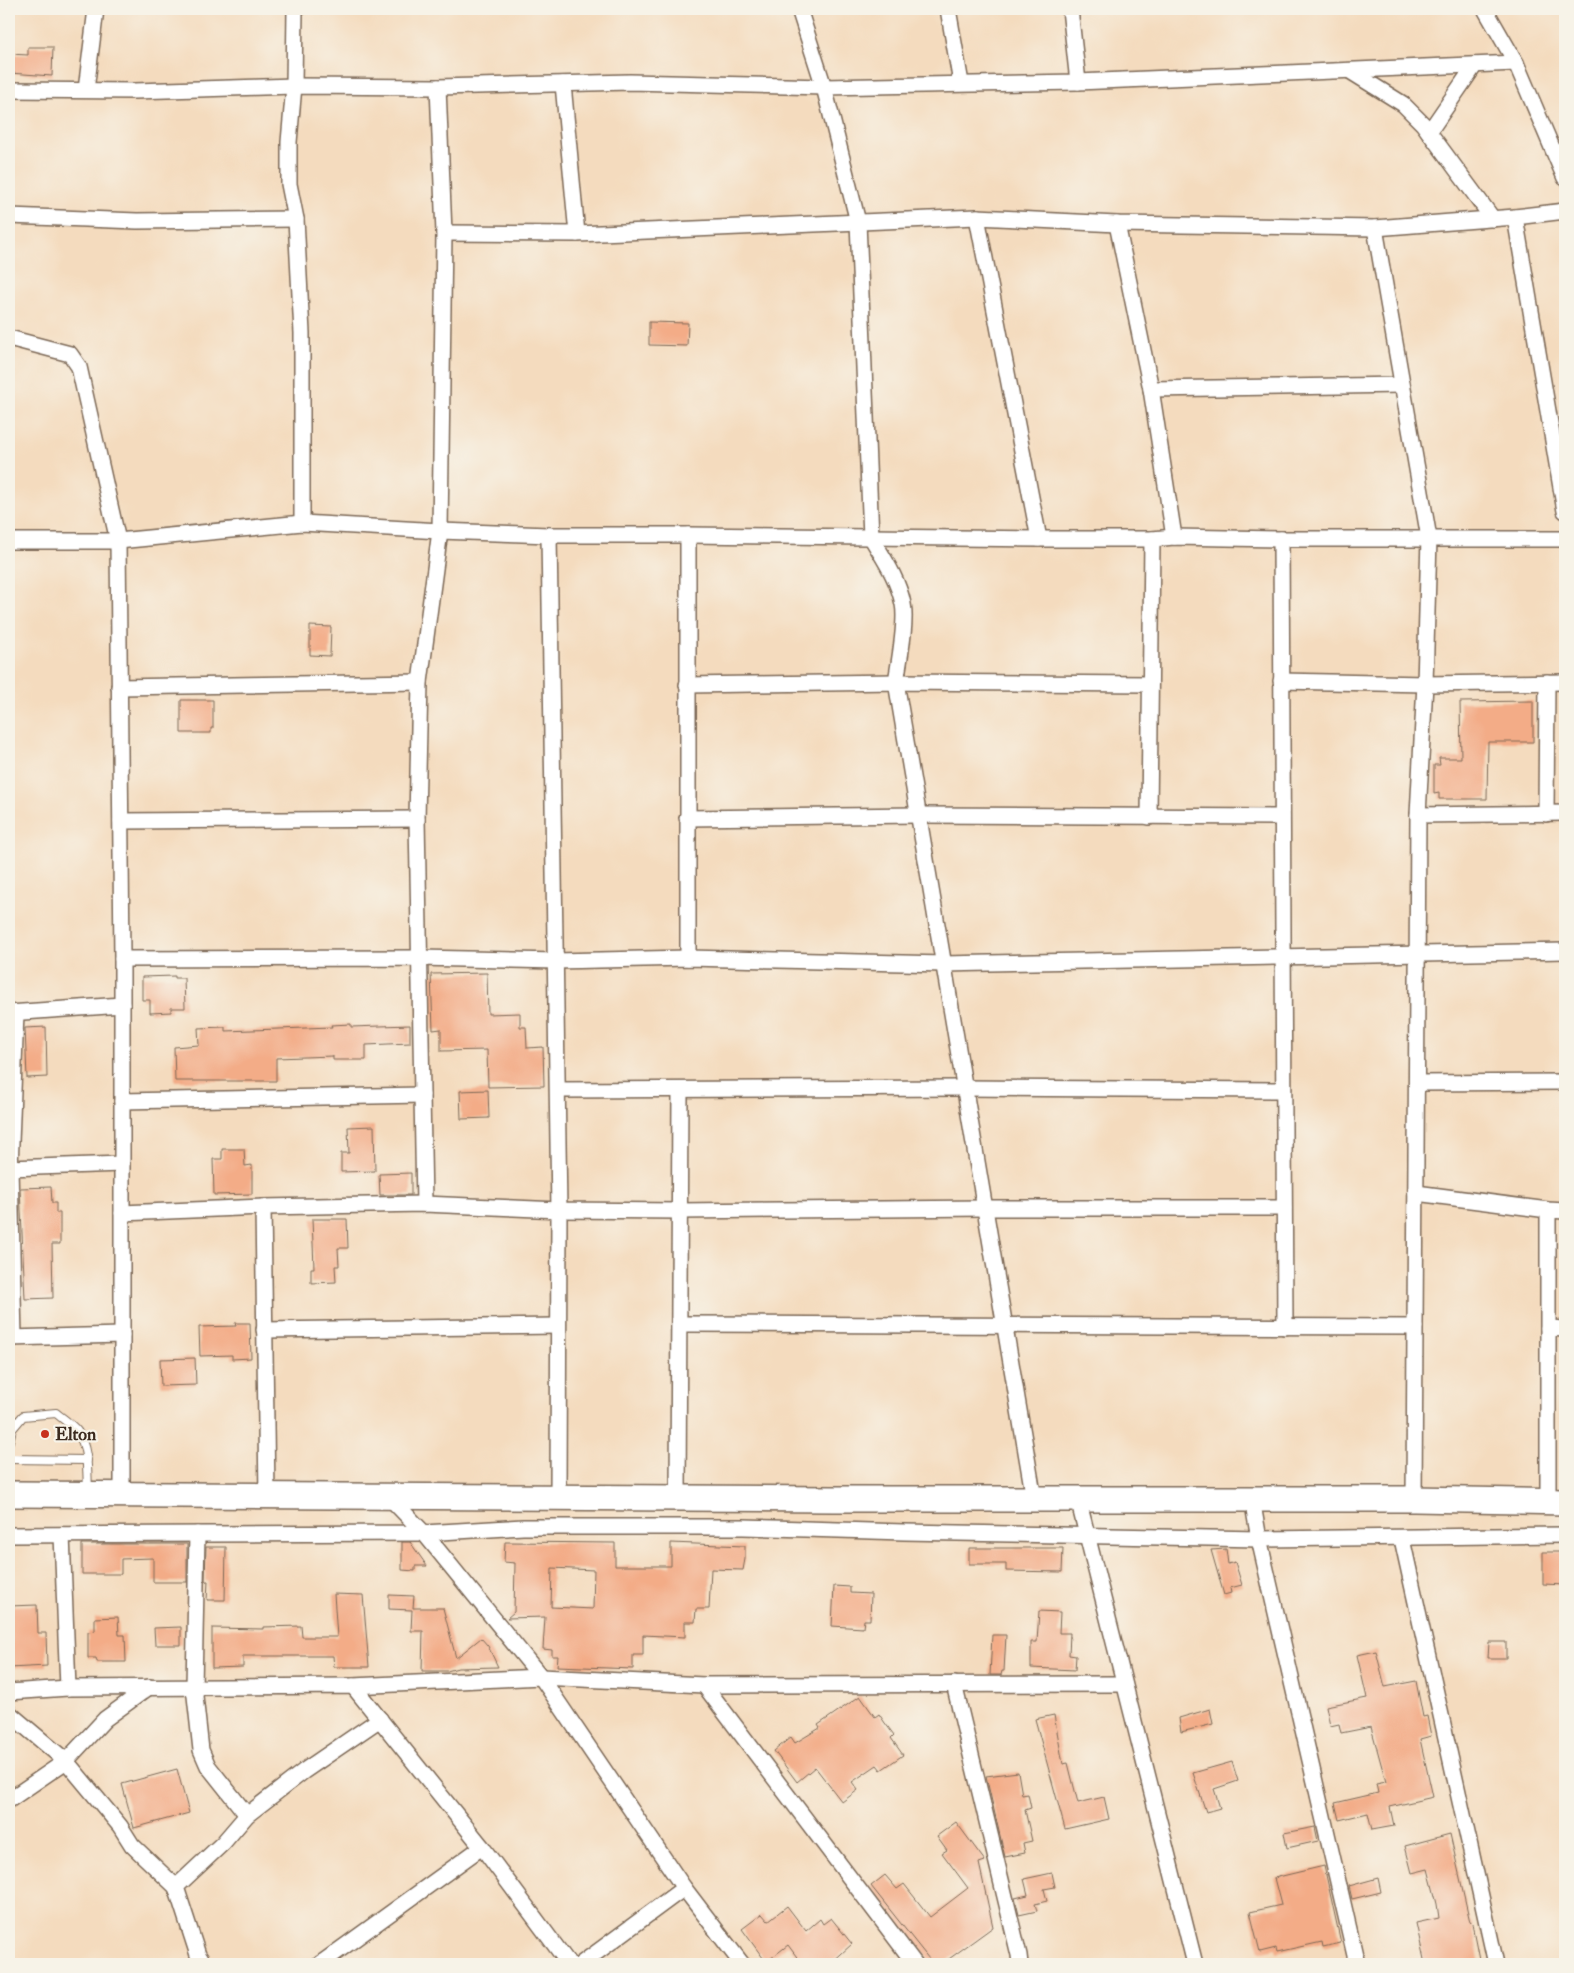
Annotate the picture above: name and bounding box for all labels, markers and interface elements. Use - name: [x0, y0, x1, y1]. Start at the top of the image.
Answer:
- place label: Elton: [55, 1423, 97, 1446]
- marker: Elton: [39, 1428, 51, 1440]

